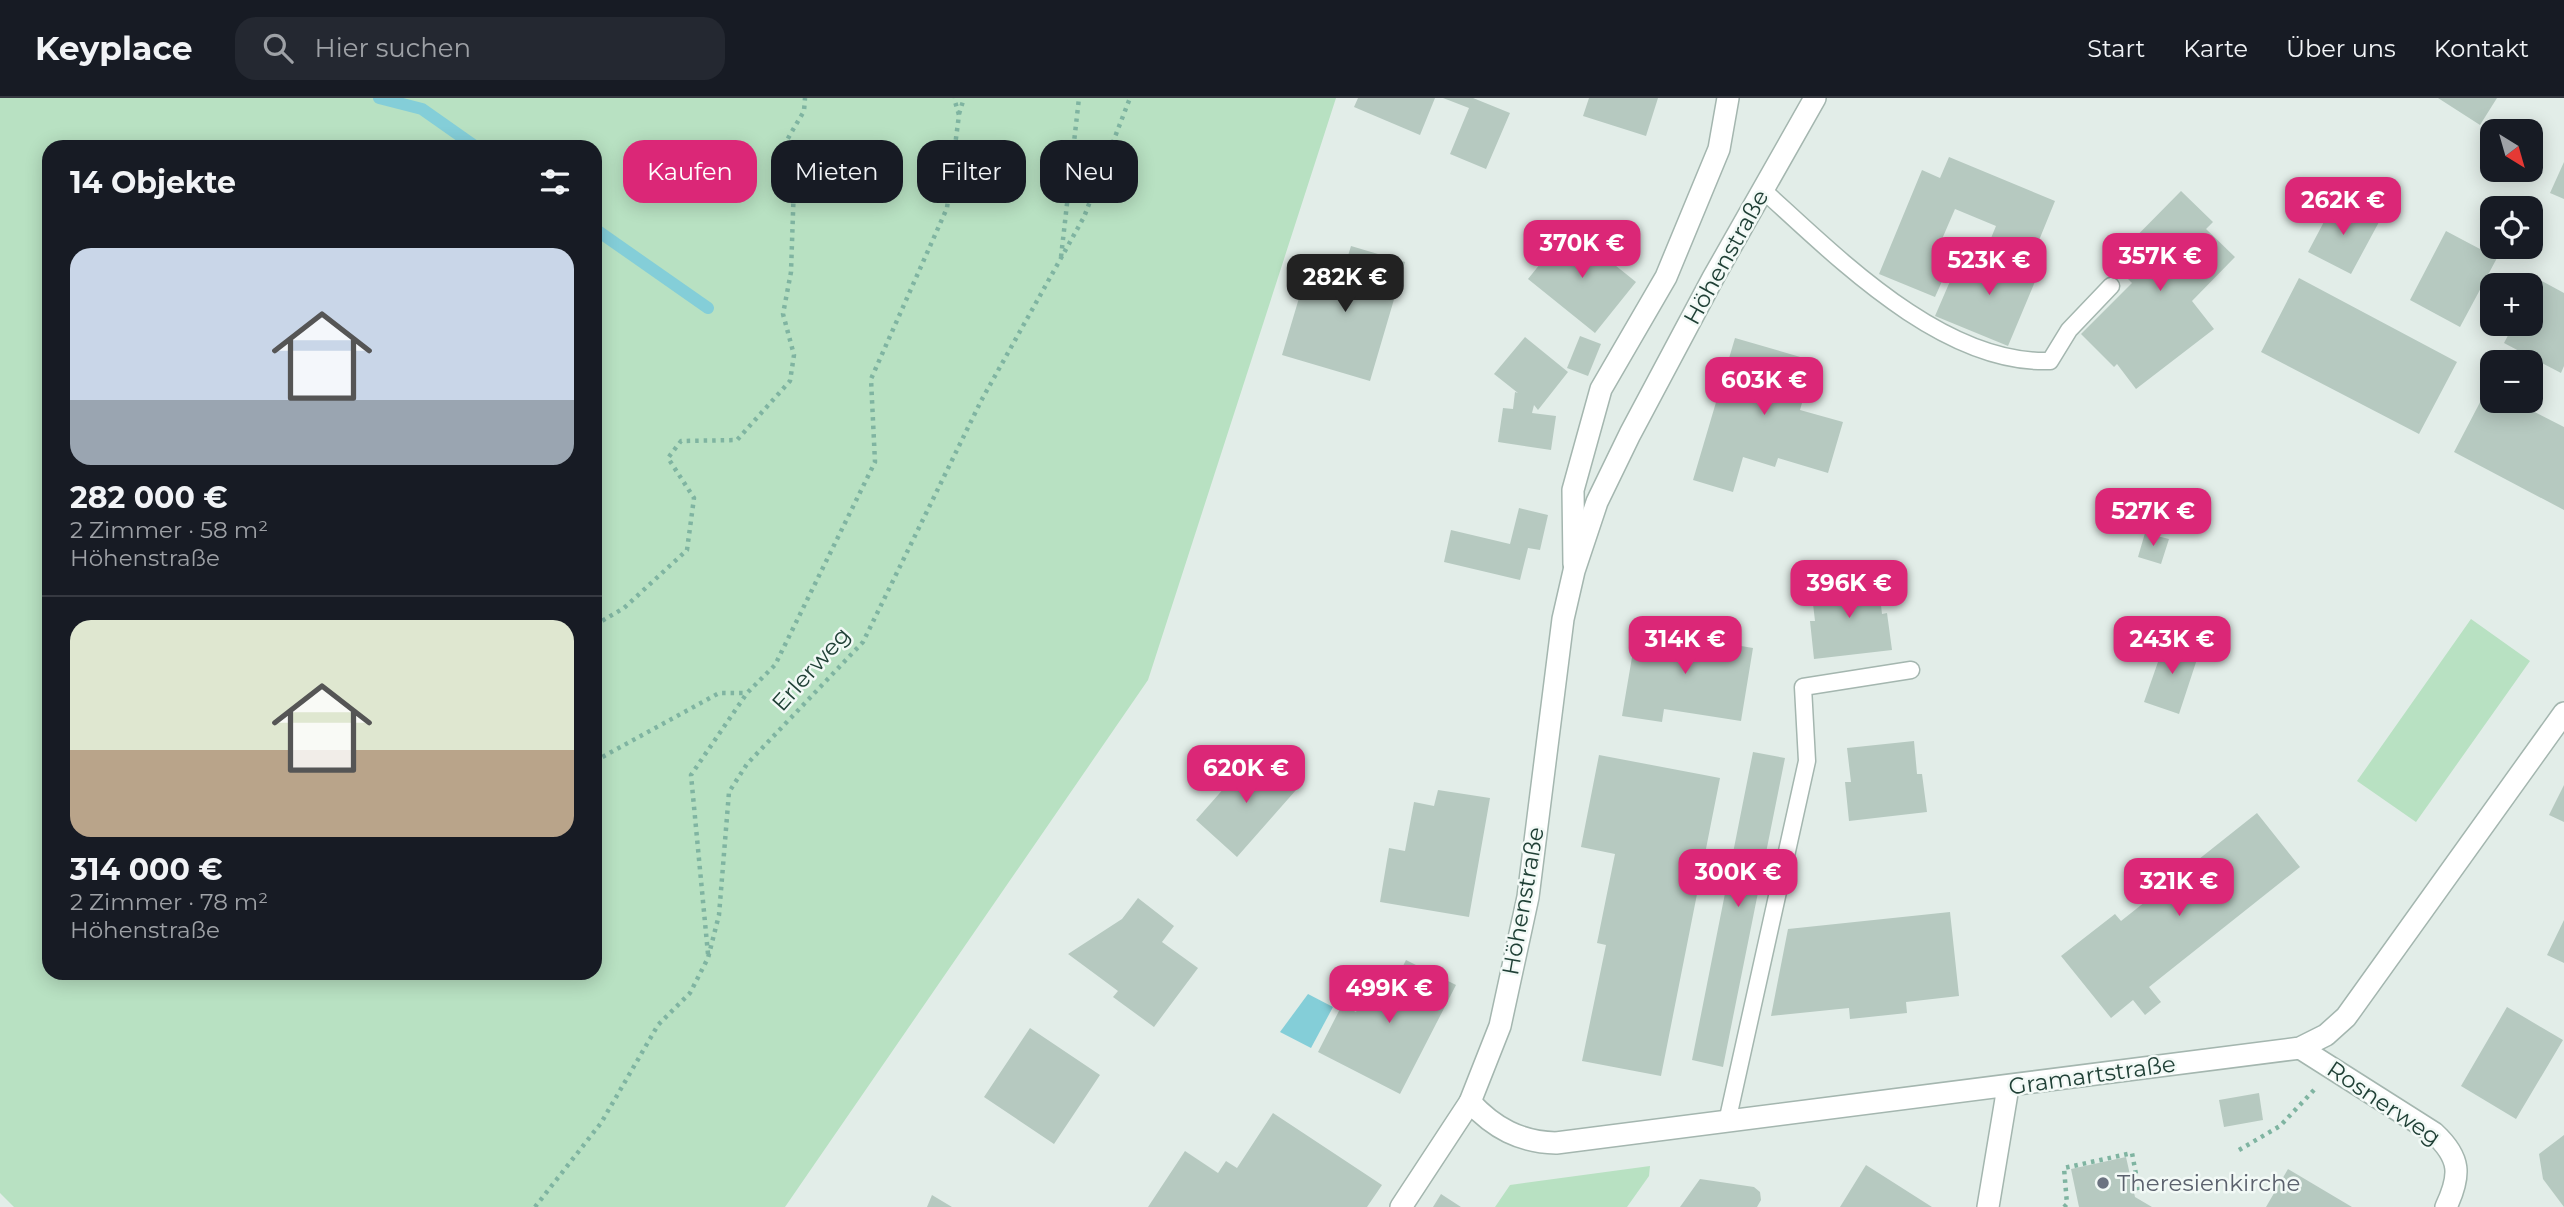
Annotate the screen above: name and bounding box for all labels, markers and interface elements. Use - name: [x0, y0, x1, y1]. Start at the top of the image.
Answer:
- search box: [235, 17, 725, 80]
- text: Keyplace: [35, 28, 193, 68]
- icon: search: [259, 29, 297, 67]
- text: Hier suchen: [315, 32, 471, 64]
- text: Start: [2087, 34, 2145, 63]
- text: Karte: [2183, 34, 2248, 63]
- text: Über uns: [2286, 34, 2396, 63]
- text: Kontakt: [2434, 34, 2529, 63]
- north arrow: [2480, 119, 2543, 182]
- map controls: [2480, 119, 2543, 413]
- chip: Kaufen: [623, 140, 757, 203]
- chip: Mieten: [771, 140, 903, 203]
- chip: Filter: [917, 140, 1026, 203]
- chip: Neu: [1040, 140, 1138, 203]
- icon: filters: [536, 163, 574, 201]
- text: 14 Objekte: [70, 164, 236, 201]
- pin: 262K €: [2286, 178, 2400, 237]
- street label: Höhenstraße: [1677, 185, 1775, 329]
- text: 262K €: [2301, 186, 2385, 214]
- button: locate: [2480, 196, 2543, 259]
- pin: 370K €: [1525, 220, 1639, 280]
- text: 370K €: [1539, 229, 1625, 257]
- pin: 357K €: [2103, 234, 2217, 293]
- pin: 523K €: [1932, 238, 2046, 297]
- text: 357K €: [2118, 242, 2202, 270]
- text: 523K €: [1948, 246, 2030, 274]
- pin: 282K €: [1288, 254, 1402, 314]
- text: 282K €: [1303, 263, 1387, 291]
- button: +: [2480, 273, 2543, 336]
- icon: home: [259, 293, 385, 419]
- button: −: [2480, 350, 2543, 413]
- pin: 603K €: [1707, 358, 1821, 417]
- text: 603K €: [1721, 366, 1807, 394]
- text: 282 000 €: [70, 479, 228, 516]
- pin: 527K €: [2096, 489, 2210, 548]
- text: 527K €: [2111, 497, 2195, 525]
- text: 2 Zimmer · 58 m²: [70, 516, 268, 544]
- text: Höhenstraße: [70, 544, 220, 572]
- pin: 396K €: [1792, 560, 1906, 620]
- text: 396K €: [1806, 569, 1892, 597]
- pin: 314K €: [1628, 616, 1742, 676]
- pin: 243K €: [2115, 616, 2229, 676]
- street label: Erlerweg: [766, 621, 856, 717]
- text: 314K €: [1645, 625, 1725, 653]
- text: 243K €: [2130, 625, 2214, 653]
- icon: home: [259, 665, 385, 791]
- pin: 620K €: [1189, 746, 1303, 805]
- text: 620K €: [1203, 754, 1289, 782]
- street label: Höhenstraße: [1496, 825, 1550, 977]
- pin: 300K €: [1681, 850, 1795, 909]
- text: 314 000 €: [70, 851, 223, 888]
- text: 300K €: [1694, 858, 1782, 886]
- pin: 321K €: [2122, 858, 2236, 918]
- text: 321K €: [2140, 867, 2218, 895]
- text: 2 Zimmer · 78 m²: [70, 888, 268, 916]
- text: Höhenstraße: [70, 916, 220, 944]
- pin: 499K €: [1332, 965, 1446, 1025]
- text: 499K €: [1345, 974, 1433, 1002]
- street label: Gramartstraße: [2007, 1049, 2177, 1101]
- street label: Rosnerweg: [2322, 1055, 2446, 1151]
- place label: Theresienkirche: [2117, 1169, 2300, 1197]
- marker: Theresienkirche: [2095, 1175, 2111, 1191]

